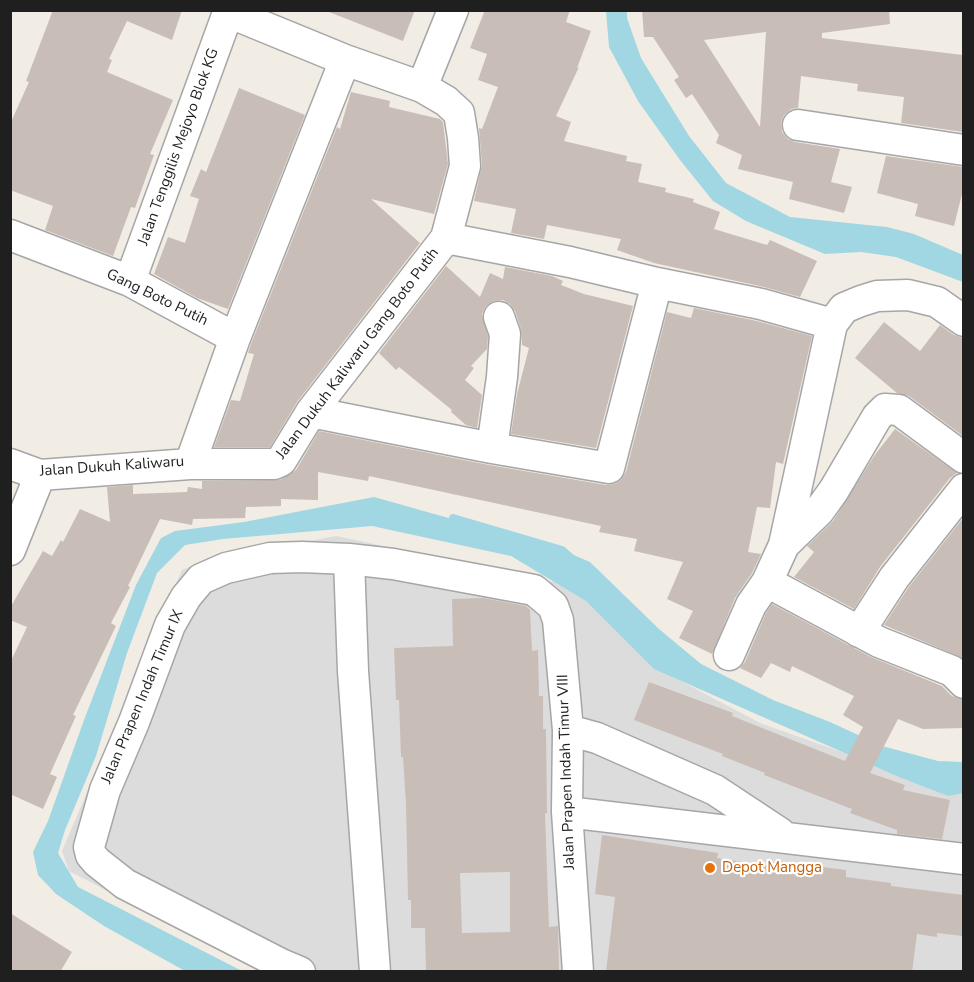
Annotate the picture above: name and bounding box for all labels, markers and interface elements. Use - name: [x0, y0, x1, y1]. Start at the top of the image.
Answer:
- street label: Jalan Tenggilis Mejoyo Blok KG: [135, 46, 223, 248]
- street label: Jalan Dukuh Kaliwaru Gang Boto Putih: [273, 245, 443, 463]
- street label: Gang Boto Putih: [103, 266, 211, 330]
- street label: Jalan Dukuh Kaliwaru: [39, 453, 185, 481]
- street label: Jalan Prapen Indah Timur IX: [98, 607, 188, 787]
- street label: Jalan Prapen Indah Timur VIII: [555, 674, 579, 870]
- place label: Depot Mangga: [722, 859, 822, 877]
- marker: Depot Mangga: [703, 861, 717, 875]

